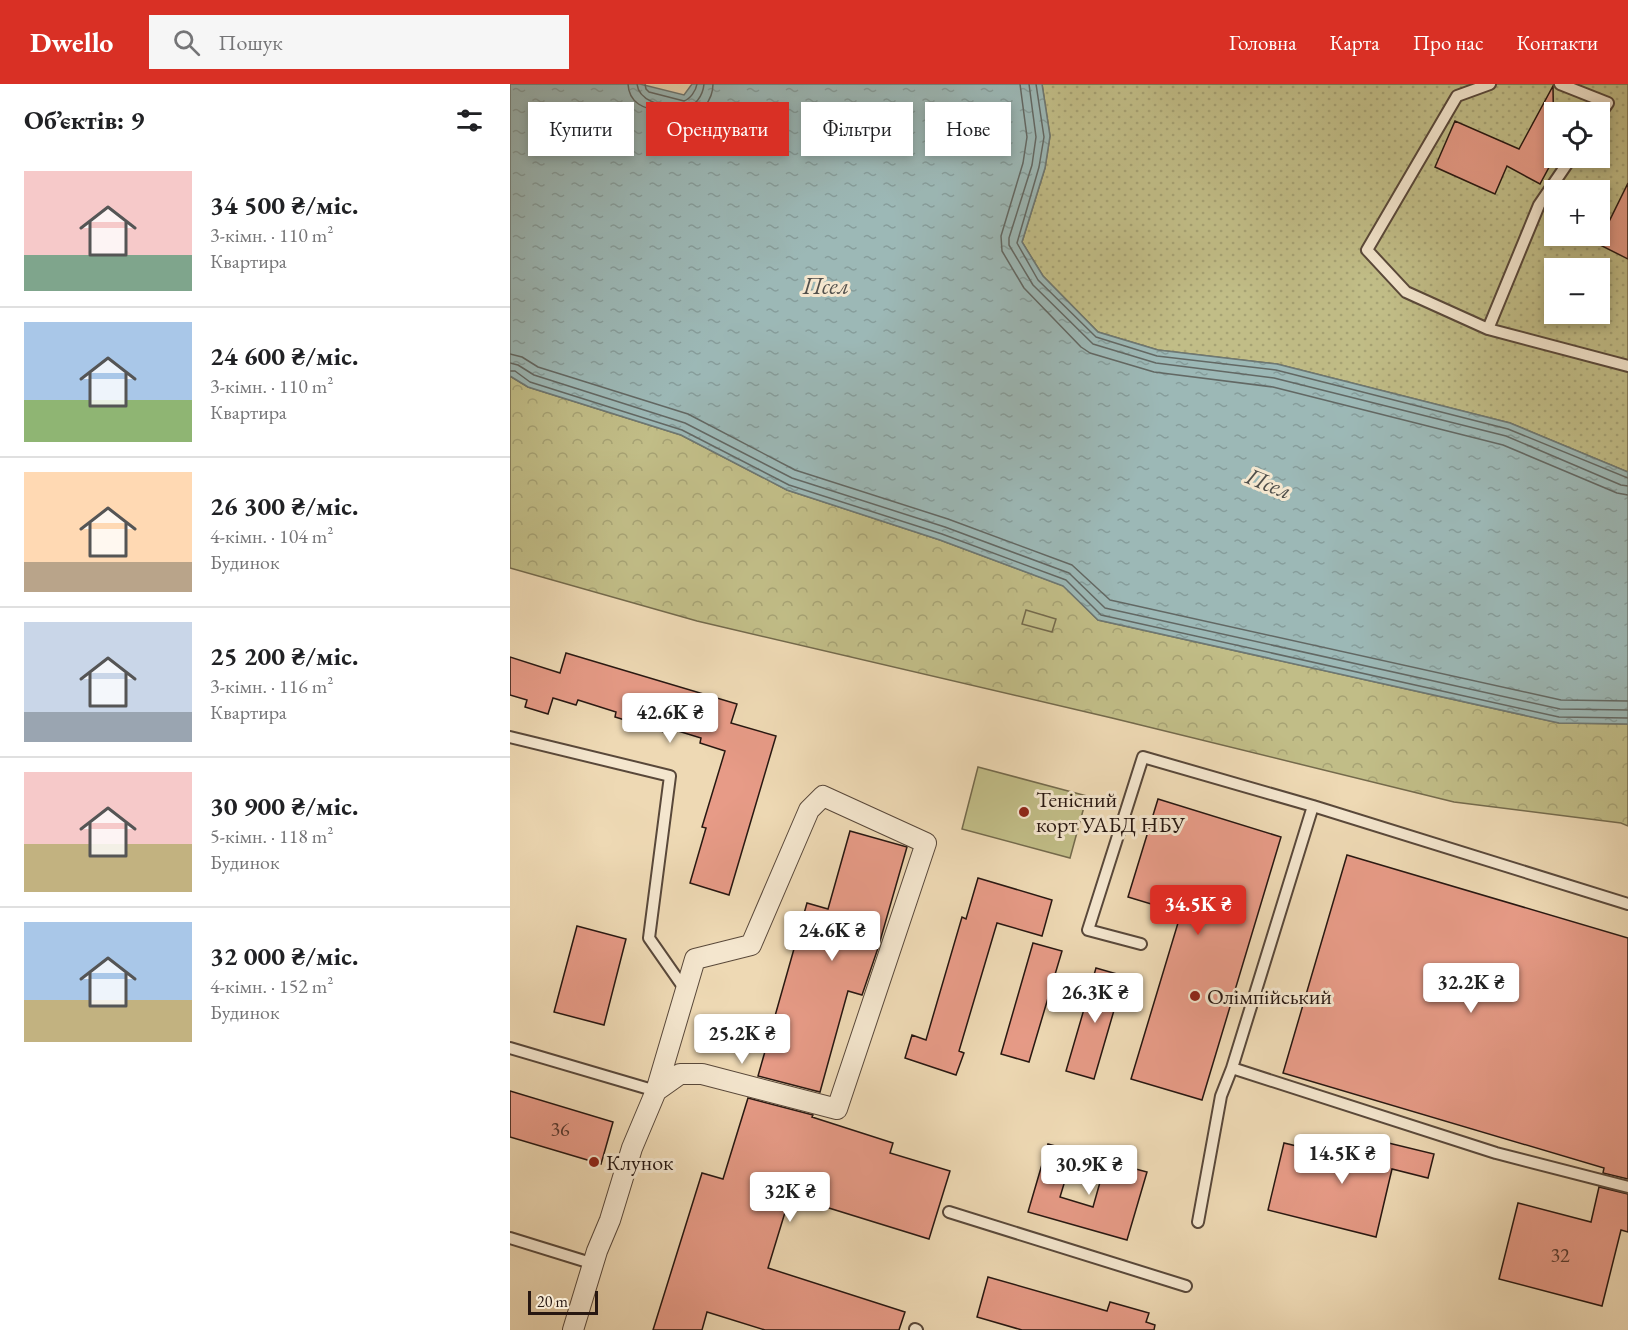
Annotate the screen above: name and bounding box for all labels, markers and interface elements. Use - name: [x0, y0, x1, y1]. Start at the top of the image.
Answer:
- search box: [149, 15, 569, 69]
- text: Dwello: [30, 24, 113, 60]
- icon: search: [170, 26, 203, 59]
- text: Пошук: [218, 28, 283, 57]
- text: Головна: [1229, 29, 1297, 56]
- text: Карта: [1330, 29, 1380, 56]
- text: Про нас: [1413, 29, 1483, 56]
- text: Контакти: [1516, 29, 1598, 56]
- chip: Купити: [528, 102, 634, 156]
- chip: Орендувати: [646, 102, 789, 156]
- chip: Фільтри: [801, 102, 913, 156]
- chip: Нове: [925, 102, 1011, 156]
- map controls: [1544, 102, 1610, 324]
- button: locate: [1544, 102, 1610, 168]
- text: Об’єктів: 9: [24, 103, 144, 137]
- icon: filters: [453, 104, 486, 137]
- button: +: [1544, 180, 1610, 246]
- text: 34 500 ₴/міс.: [210, 188, 358, 222]
- icon: home: [72, 195, 144, 267]
- text: 3-кімн. · 110 m²: [210, 222, 333, 248]
- text: Квартира: [210, 248, 287, 274]
- button: −: [1544, 258, 1610, 324]
- water label: Псел: [802, 270, 849, 301]
- text: 24 600 ₴/міс.: [210, 339, 358, 373]
- icon: home: [72, 346, 144, 418]
- text: 3-кімн. · 110 m²: [210, 373, 333, 399]
- text: Квартира: [210, 399, 287, 425]
- water label: Псел: [1241, 460, 1296, 506]
- text: 26 300 ₴/міс.: [210, 489, 358, 523]
- icon: home: [72, 496, 144, 568]
- text: 4-кімн. · 104 m²: [210, 523, 333, 549]
- text: Будинок: [210, 549, 280, 575]
- text: 25 200 ₴/міс.: [210, 639, 358, 673]
- icon: home: [72, 646, 144, 718]
- text: 3-кімн. · 116 m²: [210, 673, 333, 699]
- pin: 42.6K ₴: [615, 693, 725, 744]
- text: Квартира: [210, 699, 287, 725]
- text: 42.6K ₴: [636, 699, 704, 725]
- place label: Тенісний корт УАБД НБУ: [1036, 785, 1185, 839]
- text: 30 900 ₴/міс.: [210, 789, 358, 823]
- icon: home: [72, 796, 144, 868]
- marker: Тенісний корт УАБД НБУ: [1017, 805, 1031, 819]
- text: 5-кімн. · 118 m²: [210, 823, 333, 849]
- text: Будинок: [210, 849, 280, 875]
- pin: 34.5K ₴: [1143, 885, 1253, 936]
- text: 34.5K ₴: [1164, 891, 1232, 917]
- pin: 24.6K ₴: [777, 911, 887, 962]
- text: 24.6K ₴: [798, 917, 866, 943]
- text: 32 000 ₴/міс.: [210, 939, 358, 973]
- icon: home: [72, 946, 144, 1018]
- pin: 32.2K ₴: [1416, 963, 1526, 1014]
- text: 32.2K ₴: [1437, 969, 1505, 995]
- text: 4-кімн. · 152 m²: [210, 973, 333, 999]
- pin: 26.3K ₴: [1040, 973, 1150, 1024]
- text: 26.3K ₴: [1061, 979, 1129, 1005]
- place label: Олімпійський: [1207, 982, 1332, 1011]
- marker: Олімпійський: [1188, 989, 1202, 1003]
- text: Будинок: [210, 999, 280, 1025]
- pin: 25.2K ₴: [687, 1014, 797, 1065]
- text: 25.2K ₴: [708, 1020, 776, 1046]
- house number: 36: [550, 1116, 570, 1142]
- pin: 14.5K ₴: [1287, 1134, 1397, 1185]
- text: 14.5K ₴: [1308, 1140, 1376, 1166]
- pin: 30.9K ₴: [1034, 1145, 1144, 1196]
- place label: Клунок: [606, 1148, 674, 1177]
- text: 30.9K ₴: [1055, 1151, 1123, 1177]
- marker: Клунок: [587, 1155, 601, 1169]
- pin: 32K ₴: [748, 1172, 832, 1223]
- text: 32K ₴: [764, 1178, 816, 1204]
- house number: 32: [1550, 1242, 1570, 1268]
- scale bar: [528, 1288, 598, 1316]
- text: 20 m: [537, 1291, 568, 1312]

